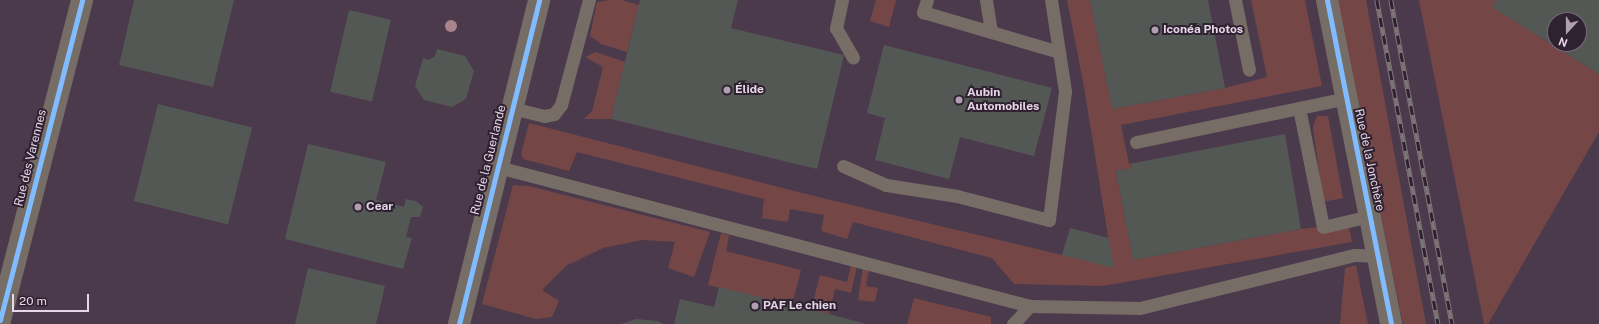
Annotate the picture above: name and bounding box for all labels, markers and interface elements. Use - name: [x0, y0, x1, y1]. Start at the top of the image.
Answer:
- north arrow: [1547, 12, 1587, 52]
- place label: Iconéa Photos: [1163, 23, 1243, 37]
- marker: Iconéa Photos: [1150, 25, 1160, 35]
- text: N: [1557, 35, 1569, 49]
- place label: Élide: [735, 83, 764, 97]
- marker: Élide: [722, 85, 732, 95]
- place label: Aubin Automobiles: [967, 86, 1039, 114]
- marker: Aubin Automobiles: [954, 95, 964, 105]
- street label: Rue de la Guerlande: [468, 103, 510, 217]
- street label: Rue de la Jonchère: [1351, 107, 1387, 213]
- street label: Rue des Varennes: [12, 108, 50, 208]
- place label: Cear: [366, 200, 393, 214]
- marker: Cear: [353, 202, 363, 212]
- scale bar: [14, 286, 91, 312]
- text: 20 m: [19, 294, 47, 308]
- place label: PAF Le chien: [763, 299, 836, 313]
- marker: PAF Le chien: [750, 301, 760, 311]

